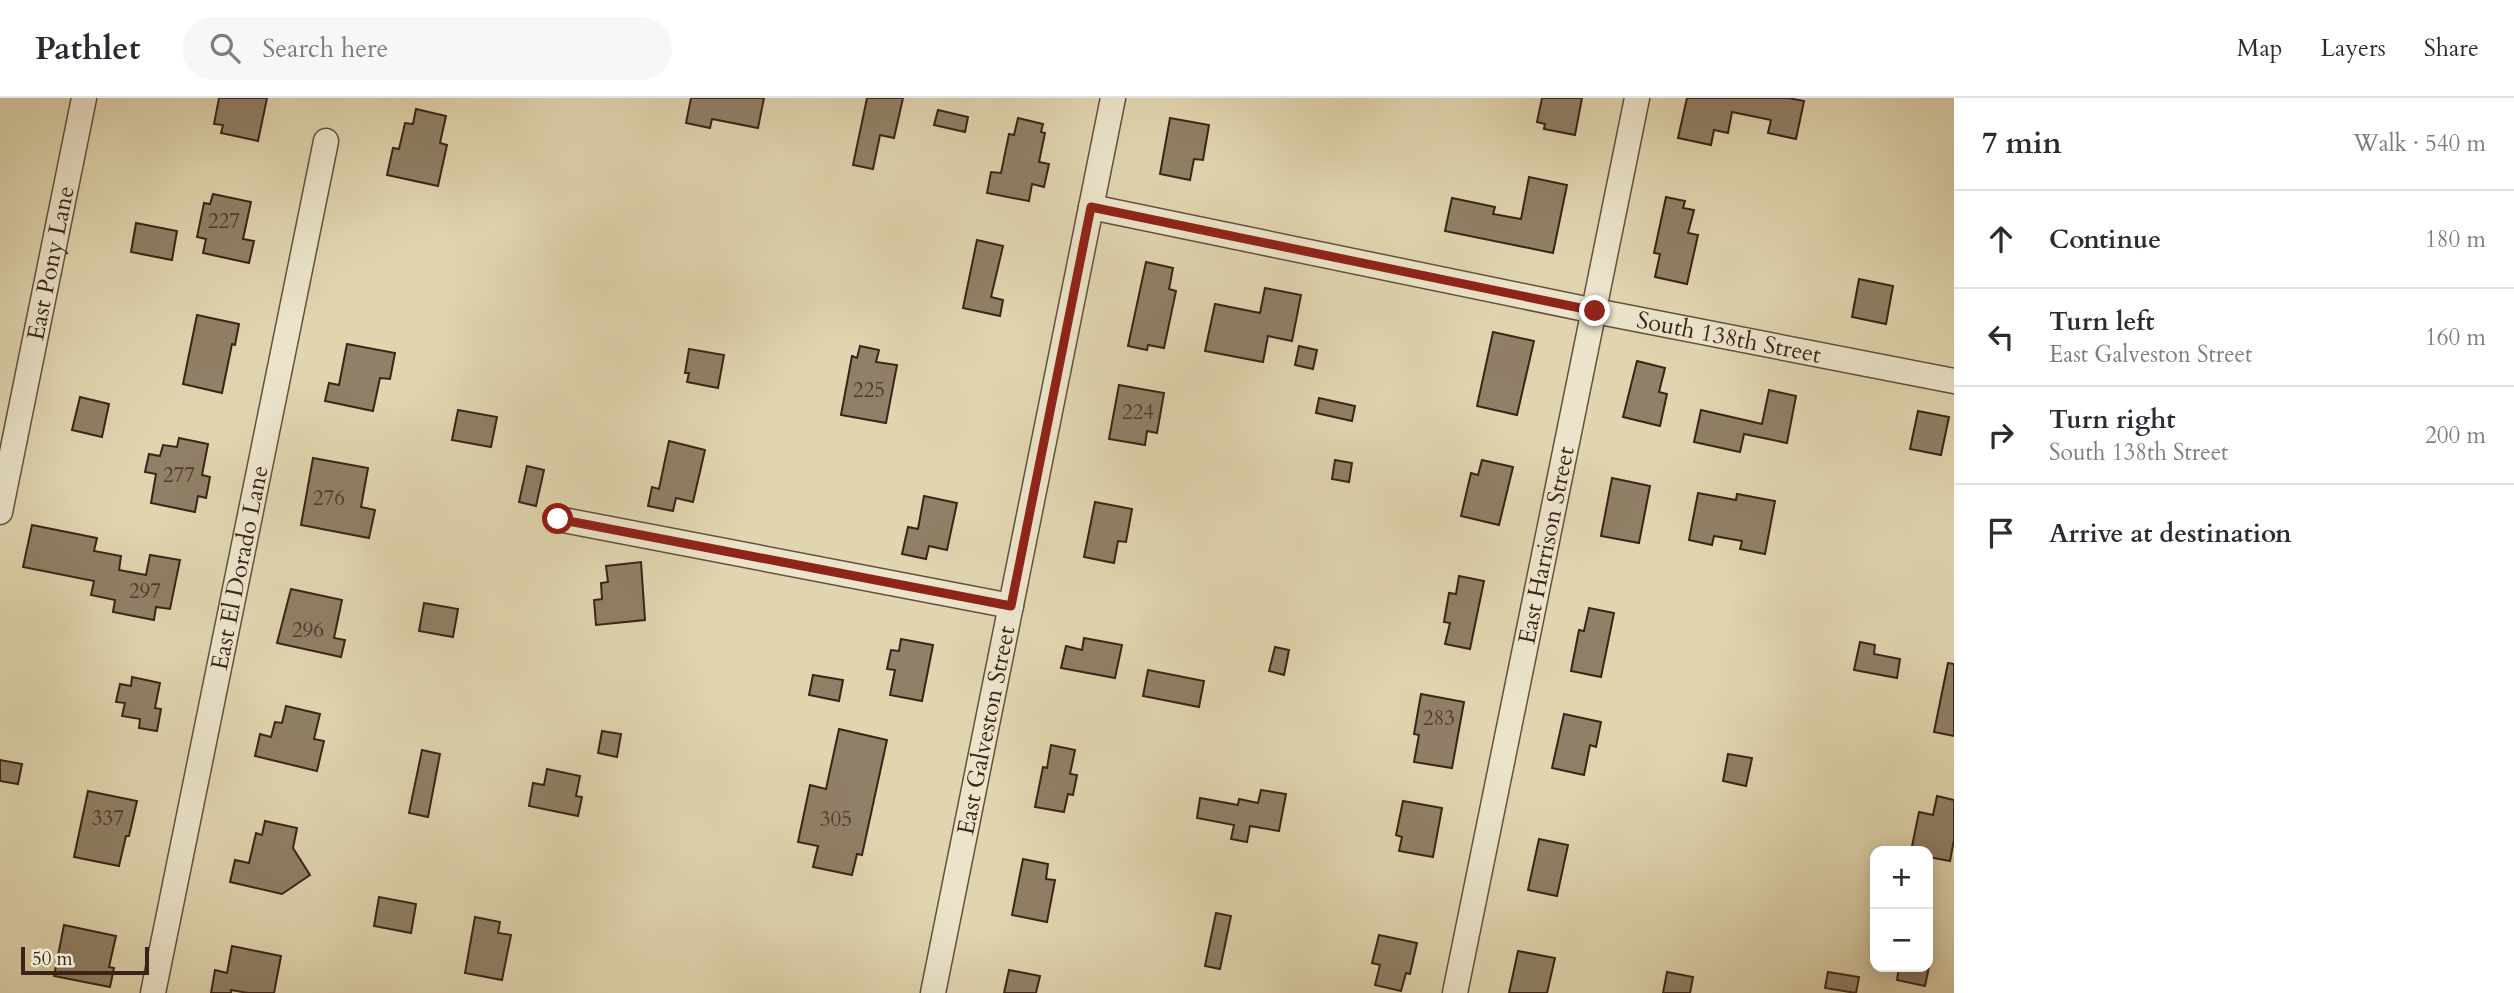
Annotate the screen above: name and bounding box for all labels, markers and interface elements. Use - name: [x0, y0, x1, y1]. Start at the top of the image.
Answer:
- search box: [182, 17, 672, 80]
- text: Pathlet: [35, 26, 140, 71]
- icon: search: [206, 29, 244, 67]
- text: Search here: [262, 31, 388, 66]
- text: Map: [2237, 32, 2283, 65]
- text: Layers: [2321, 32, 2386, 65]
- text: Share: [2424, 32, 2479, 65]
- text: 7 min: [1982, 123, 2062, 164]
- text: Walk · 540 m: [2353, 128, 2486, 159]
- street label: East Pony Lane: [19, 183, 82, 343]
- house number: 227: [208, 207, 240, 236]
- icon: ahead: [1982, 220, 2020, 258]
- text: Continue: [2049, 222, 2161, 257]
- text: 180 m: [2425, 224, 2486, 255]
- route end: [1579, 295, 1610, 326]
- street label: South 138th Street: [1634, 303, 1824, 371]
- text: Turn left: [2049, 304, 2154, 339]
- icon: left: [1982, 318, 2020, 356]
- text: 160 m: [2425, 322, 2486, 353]
- text: East Galveston Street: [2049, 339, 2252, 370]
- house number: 225: [853, 376, 885, 405]
- house number: 224: [1122, 398, 1154, 427]
- text: Turn right: [2049, 402, 2176, 437]
- icon: right: [1982, 416, 2020, 454]
- text: 200 m: [2425, 420, 2486, 451]
- text: South 138th Street: [2049, 437, 2228, 468]
- street label: East Harrison Street: [1510, 443, 1582, 647]
- house number: 277: [163, 461, 195, 490]
- street label: East El Dorado Lane: [203, 463, 276, 673]
- house number: 276: [313, 484, 345, 513]
- route start: [542, 503, 573, 534]
- icon: arrive: [1982, 514, 2020, 552]
- text: Arrive at destination: [2049, 516, 2292, 551]
- house number: 297: [129, 577, 161, 606]
- house number: 296: [292, 616, 324, 645]
- street label: East Galveston Street: [949, 623, 1023, 838]
- house number: 283: [1423, 704, 1455, 733]
- house number: 337: [92, 804, 124, 833]
- house number: 305: [820, 805, 852, 834]
- map controls: [1870, 846, 1933, 972]
- button: +: [1870, 846, 1933, 909]
- button: −: [1870, 909, 1933, 972]
- scale bar: [21, 944, 149, 976]
- text: 50 m: [32, 946, 73, 972]

